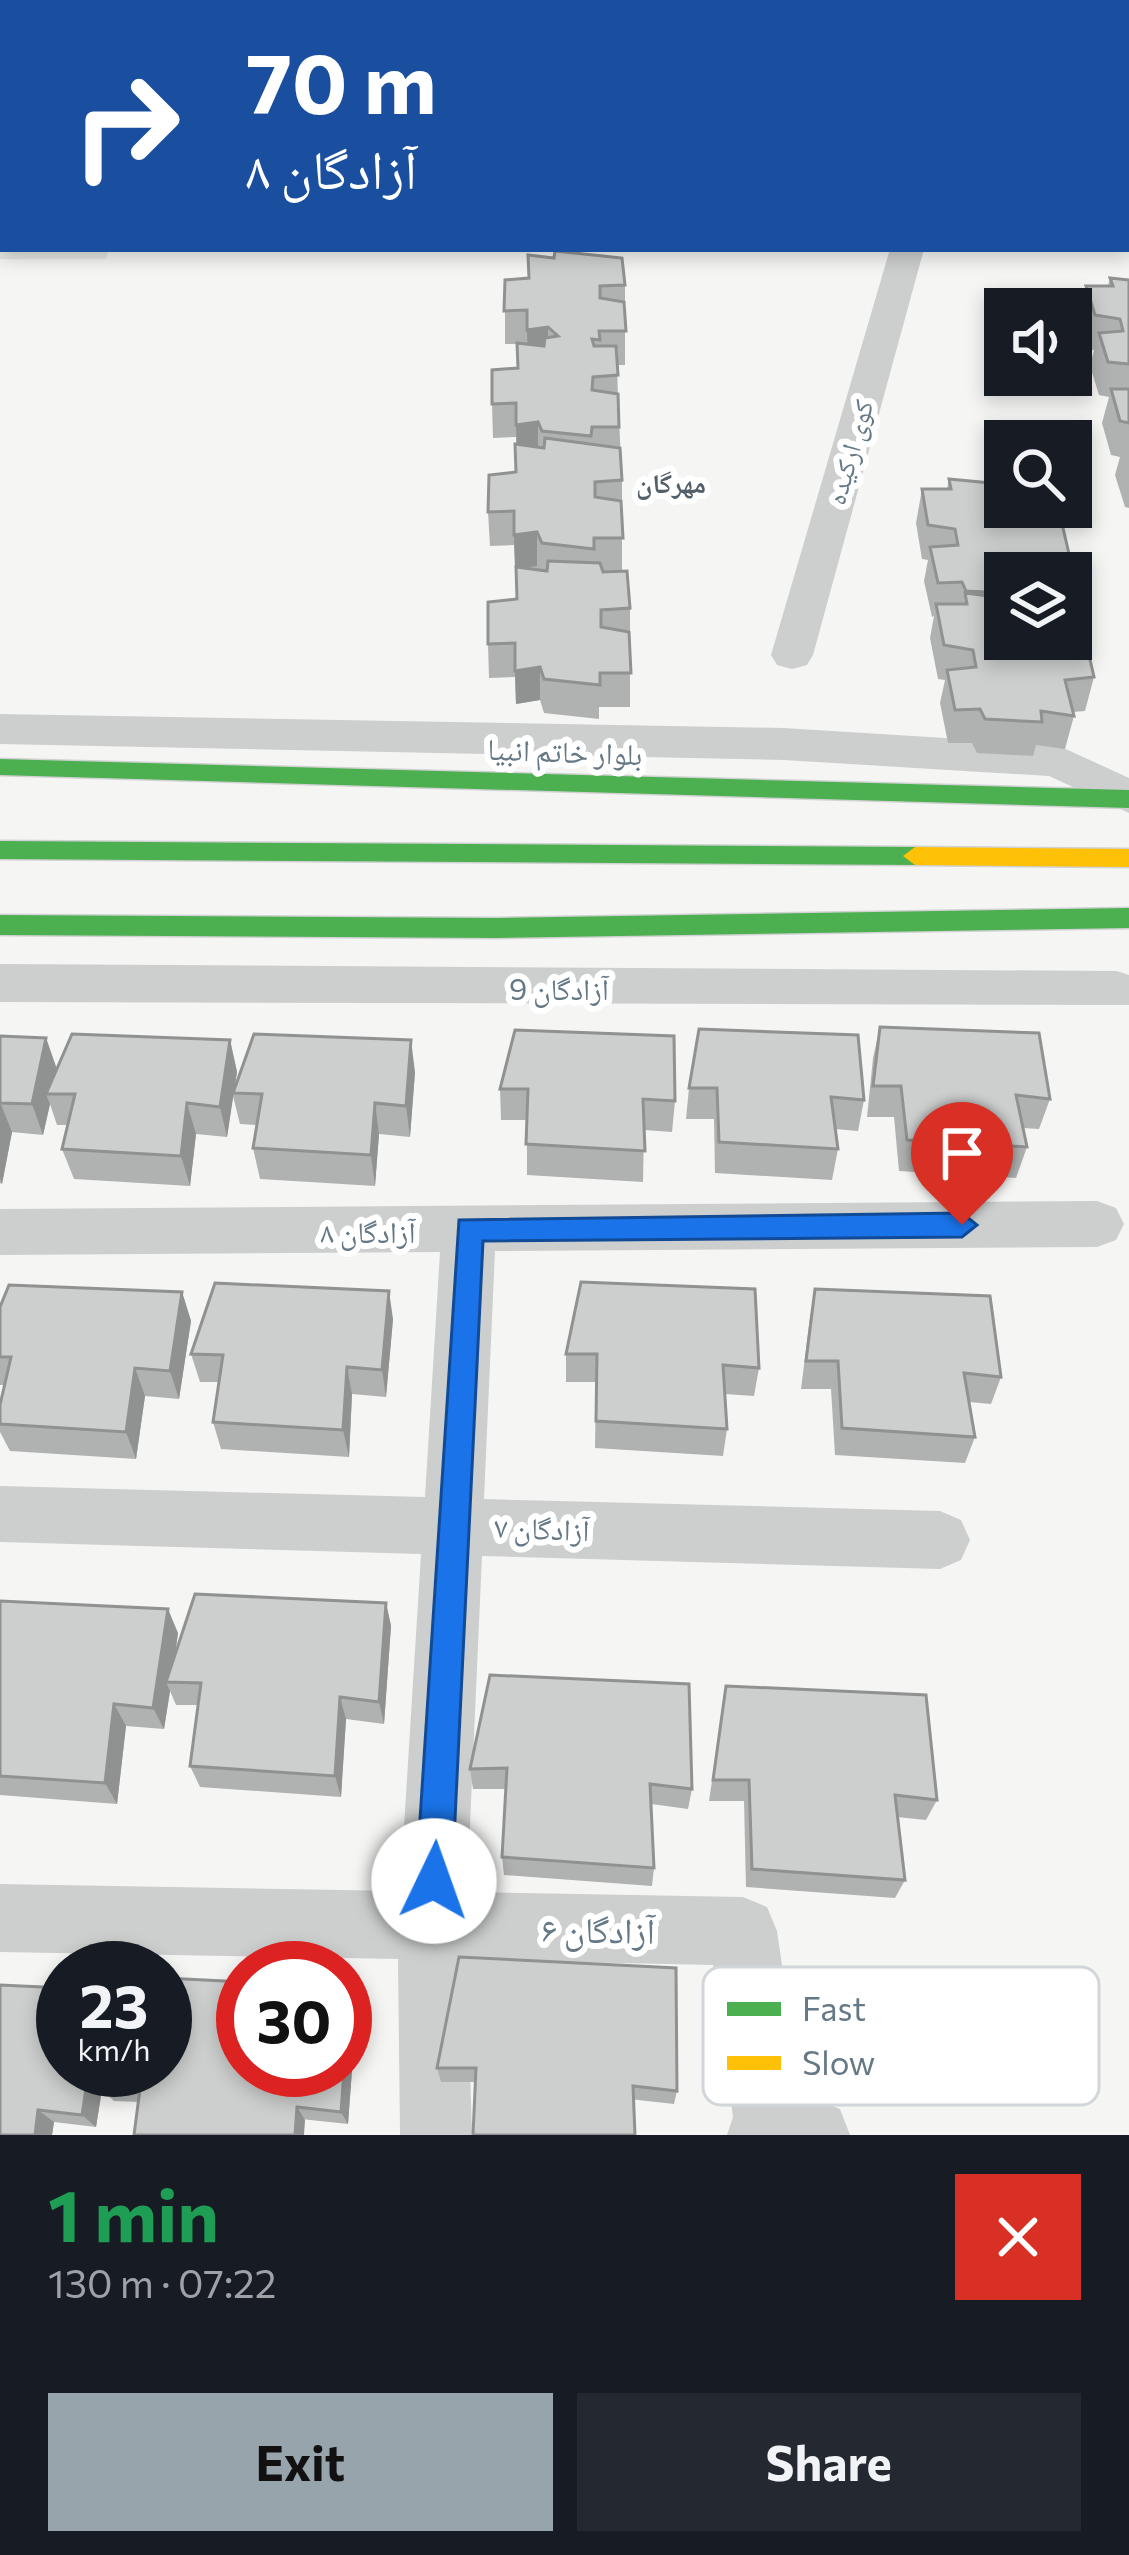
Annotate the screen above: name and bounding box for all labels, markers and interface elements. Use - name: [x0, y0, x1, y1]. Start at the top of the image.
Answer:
- text: 70 m: [246, 29, 437, 131]
- icon: right: [48, 48, 204, 204]
- text: آزادگان ۸: [246, 134, 417, 200]
- map controls: [984, 288, 1092, 660]
- button: sound: [984, 288, 1092, 396]
- street label: کوی ارکیده: [818, 396, 881, 508]
- button: search: [984, 420, 1092, 528]
- district label: مهرگان: [636, 466, 706, 500]
- button: layers: [984, 552, 1092, 660]
- street label: بلوار خاتم انبیا: [487, 729, 643, 775]
- street label: آزادگان 9: [509, 969, 610, 1008]
- pin: [911, 1102, 1013, 1225]
- icon: arrive: [929, 1120, 995, 1186]
- street label: آزادگان ۸: [320, 1212, 417, 1251]
- street label: آزادگان ۷: [494, 1507, 592, 1549]
- position arrow: [371, 1818, 497, 1944]
- street label: آزادگان ۶: [541, 1905, 656, 1953]
- speed limit sign: 30: [216, 1941, 372, 2097]
- text: 23: [79, 1967, 149, 2040]
- legend: [703, 1967, 1099, 2105]
- text: Fast: [802, 1987, 866, 2028]
- text: km/h: [78, 2030, 150, 2067]
- text: Slow: [802, 2041, 875, 2082]
- text: 1 min: [48, 2169, 219, 2257]
- button: close: [955, 2174, 1081, 2300]
- text: 130 m · 07:22: [48, 2258, 276, 2306]
- button: Exit: [48, 2393, 553, 2531]
- button: Share: [577, 2393, 1081, 2531]

